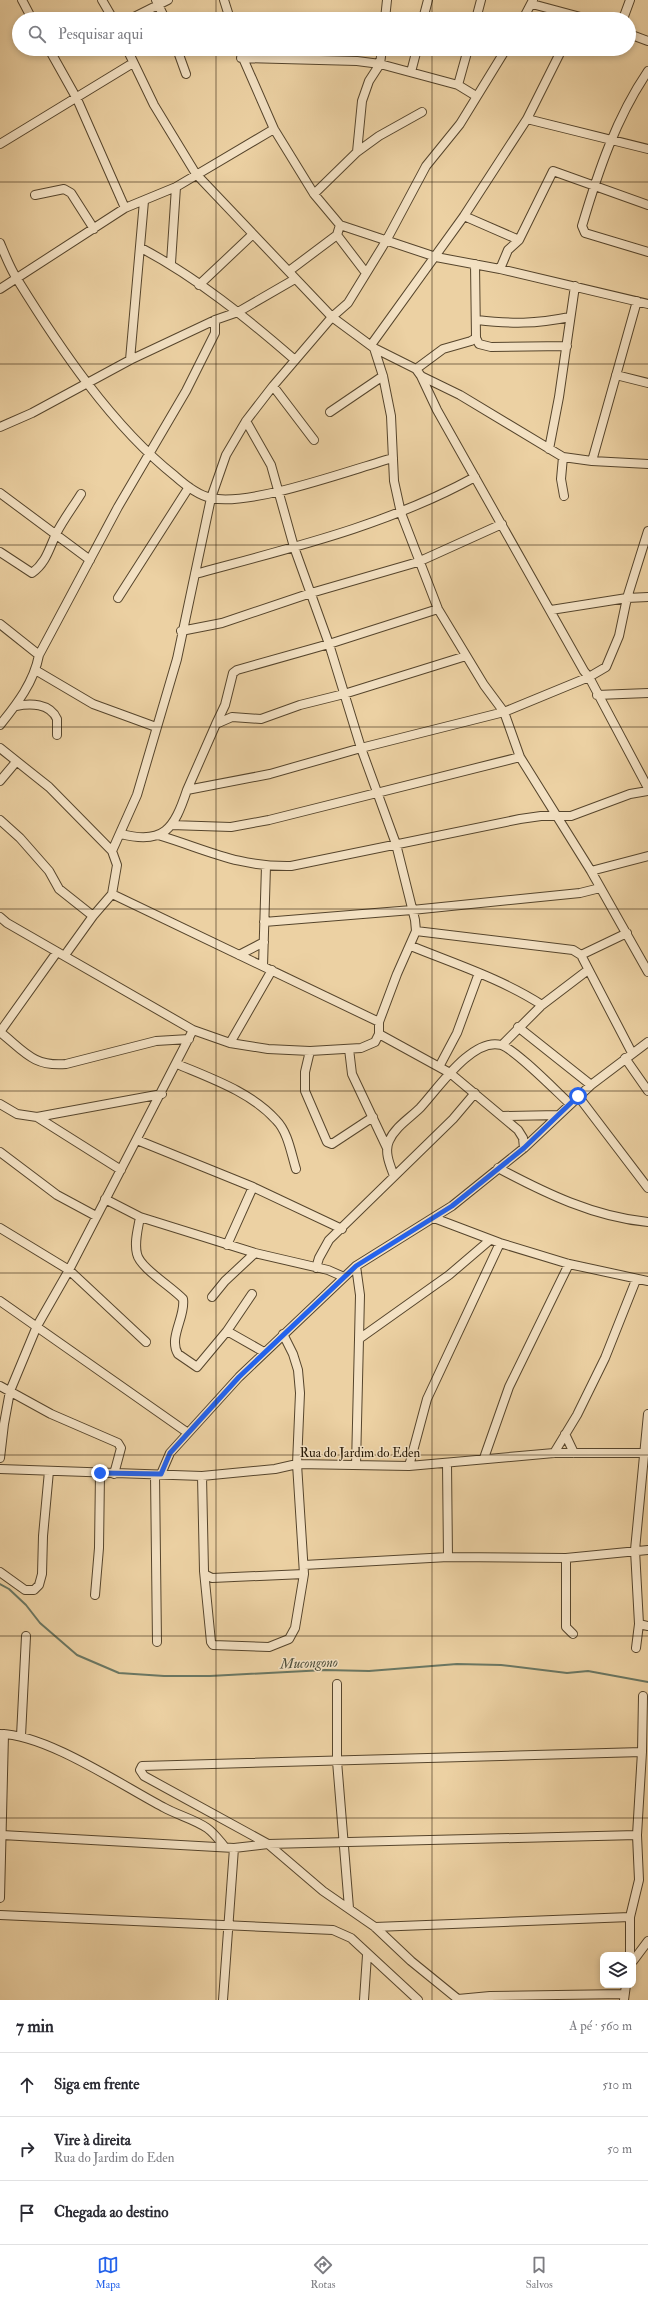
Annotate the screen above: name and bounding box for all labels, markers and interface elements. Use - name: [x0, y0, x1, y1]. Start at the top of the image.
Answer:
- search box: [12, 12, 636, 56]
- icon: search: [26, 23, 48, 45]
- text: Pesquisar aqui: [58, 25, 143, 44]
- route start: [569, 1087, 587, 1105]
- street label: Rua do Jardim do Eden: [300, 1445, 421, 1461]
- route end: [91, 1464, 109, 1482]
- water label: Mucongono: [279, 1653, 338, 1673]
- map controls: [600, 1952, 636, 1988]
- button: layers: [600, 1952, 636, 1988]
- text: 7 min: [16, 2016, 54, 2037]
- text: A pé · 560 m: [569, 2018, 632, 2034]
- icon: ahead: [16, 2074, 38, 2096]
- text: Siga em frente: [54, 2075, 140, 2094]
- text: 510 m: [602, 2077, 632, 2093]
- text: Vire à direita: [54, 2131, 131, 2150]
- icon: right: [16, 2138, 38, 2160]
- text: 50 m: [607, 2141, 632, 2157]
- text: Rua do Jardim do Eden: [54, 2150, 174, 2166]
- icon: arrive: [16, 2202, 38, 2224]
- text: Chegada ao destino: [54, 2203, 169, 2222]
- tab: Mapa: [95, 2254, 120, 2291]
- tab: Rotas: [311, 2254, 335, 2291]
- tab: Salvos: [526, 2254, 553, 2291]

